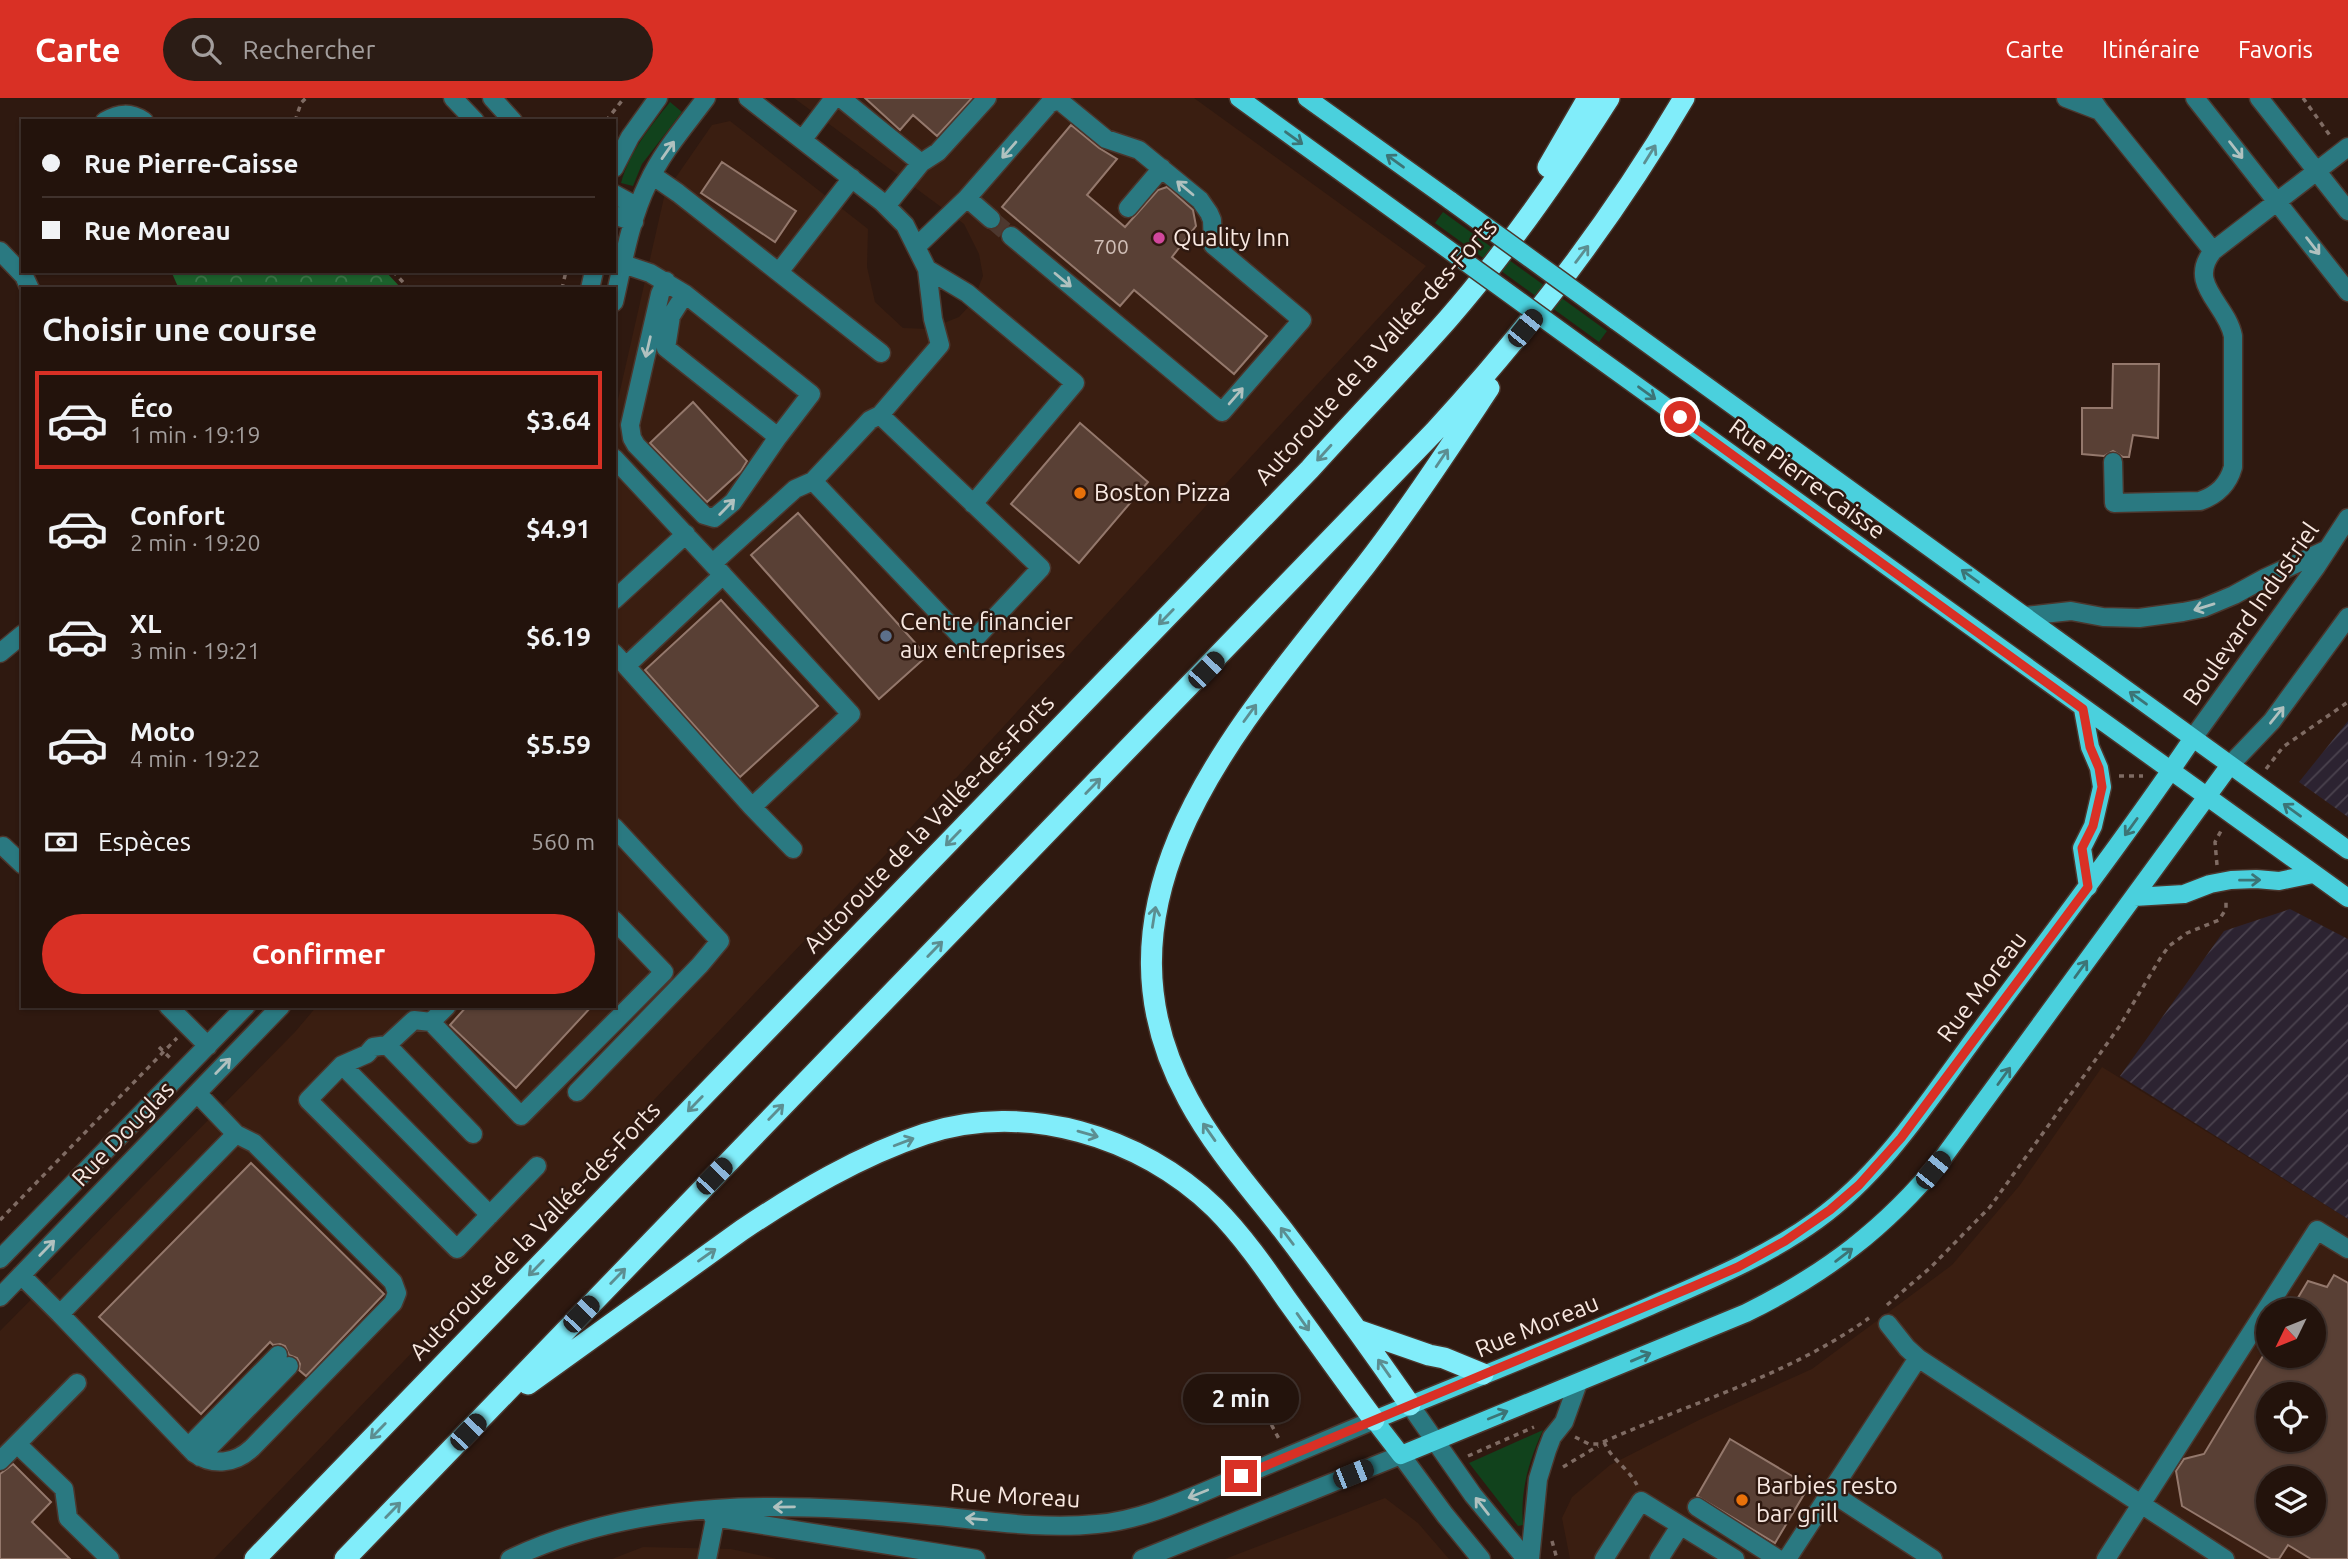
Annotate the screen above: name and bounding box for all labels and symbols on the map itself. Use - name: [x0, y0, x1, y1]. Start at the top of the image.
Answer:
- one-way arrow: [1284, 131, 1303, 145]
- one-way arrow: [2228, 140, 2243, 158]
- one-way arrow: [661, 141, 675, 160]
- one-way arrow: [1001, 141, 1017, 159]
- one-way arrow: [1643, 145, 1658, 164]
- one-way arrow: [1386, 154, 1405, 169]
- one-way arrow: [1176, 180, 1194, 196]
- street label: Autoroute de la Vallée-des-Forts: [1249, 213, 1502, 490]
- place label: Quality Inn: [1173, 224, 1290, 251]
- marker: Quality Inn: [1151, 230, 1167, 246]
- house number: 700: [1093, 234, 1129, 258]
- one-way arrow: [2306, 236, 2321, 255]
- one-way arrow: [1574, 245, 1589, 264]
- one-way arrow: [1054, 272, 1072, 288]
- car: [1504, 305, 1547, 351]
- one-way arrow: [640, 335, 654, 358]
- one-way arrow: [1637, 385, 1656, 400]
- one-way arrow: [1228, 387, 1244, 405]
- route start: [1664, 401, 1696, 433]
- street label: Rue Pierre-Caisse: [1724, 413, 1891, 544]
- one-way arrow: [1316, 444, 1332, 462]
- one-way arrow: [1435, 449, 1449, 468]
- place label: Boston Pizza: [1094, 479, 1231, 506]
- marker: Boston Pizza: [1072, 485, 1088, 501]
- one-way arrow: [719, 499, 736, 516]
- street label: Boulevard Industriel: [2177, 517, 2324, 710]
- one-way arrow: [1961, 569, 1980, 583]
- one-way arrow: [2193, 601, 2215, 614]
- place label: Centre financier aux entreprises: [900, 608, 1073, 663]
- one-way arrow: [1158, 608, 1175, 625]
- marker: Centre financier aux entreprises: [878, 628, 894, 644]
- car: [1184, 648, 1229, 692]
- street label: Autoroute de la Vallée-des-Forts: [798, 689, 1059, 958]
- one-way arrow: [2129, 690, 2148, 705]
- one-way arrow: [1243, 704, 1257, 723]
- one-way arrow: [2269, 707, 2284, 725]
- one-way arrow: [1085, 778, 1102, 795]
- one-way arrow: [2283, 803, 2302, 818]
- one-way arrow: [2124, 817, 2138, 836]
- one-way arrow: [944, 829, 961, 846]
- one-way arrow: [2238, 873, 2261, 886]
- one-way arrow: [1148, 906, 1161, 929]
- street label: Rue Moreau: [1932, 926, 2032, 1047]
- one-way arrow: [926, 941, 943, 958]
- one-way arrow: [2074, 960, 2088, 979]
- one-way arrow: [214, 1058, 231, 1075]
- one-way arrow: [1996, 1067, 2011, 1086]
- street label: Rue Douglas: [66, 1076, 179, 1192]
- street label: Autoroute de la Vallée-des-Forts: [404, 1096, 665, 1365]
- one-way arrow: [686, 1096, 703, 1113]
- one-way arrow: [768, 1104, 785, 1121]
- one-way arrow: [1202, 1123, 1216, 1142]
- one-way arrow: [1076, 1128, 1099, 1141]
- one-way arrow: [892, 1135, 914, 1147]
- car: [1912, 1147, 1955, 1193]
- car: [692, 1154, 737, 1198]
- one-way arrow: [1280, 1227, 1295, 1246]
- one-way arrow: [39, 1239, 56, 1256]
- one-way arrow: [697, 1248, 716, 1262]
- one-way arrow: [1834, 1248, 1853, 1263]
- one-way arrow: [528, 1259, 545, 1276]
- one-way arrow: [610, 1268, 627, 1285]
- street label: Rue Moreau: [1471, 1289, 1602, 1363]
- car: [559, 1292, 604, 1336]
- north arrow: [2256, 1298, 2326, 1368]
- one-way arrow: [1296, 1312, 1311, 1331]
- one-way arrow: [1630, 1350, 1652, 1363]
- one-way arrow: [1377, 1358, 1391, 1378]
- callout: 2 min: [1183, 1374, 1299, 1424]
- one-way arrow: [1487, 1408, 1509, 1421]
- car: [446, 1410, 491, 1454]
- one-way arrow: [370, 1423, 387, 1440]
- car: [1330, 1456, 1377, 1492]
- route end: [1225, 1460, 1257, 1492]
- place label: Barbies resto bar grill: [1756, 1472, 1898, 1527]
- street label: Rue Moreau: [949, 1479, 1081, 1512]
- one-way arrow: [1188, 1488, 1210, 1501]
- marker: Barbies resto bar grill: [1734, 1492, 1750, 1508]
- one-way arrow: [1475, 1498, 1490, 1516]
- one-way arrow: [773, 1500, 796, 1514]
- one-way arrow: [384, 1502, 401, 1519]
- one-way arrow: [965, 1512, 988, 1525]

